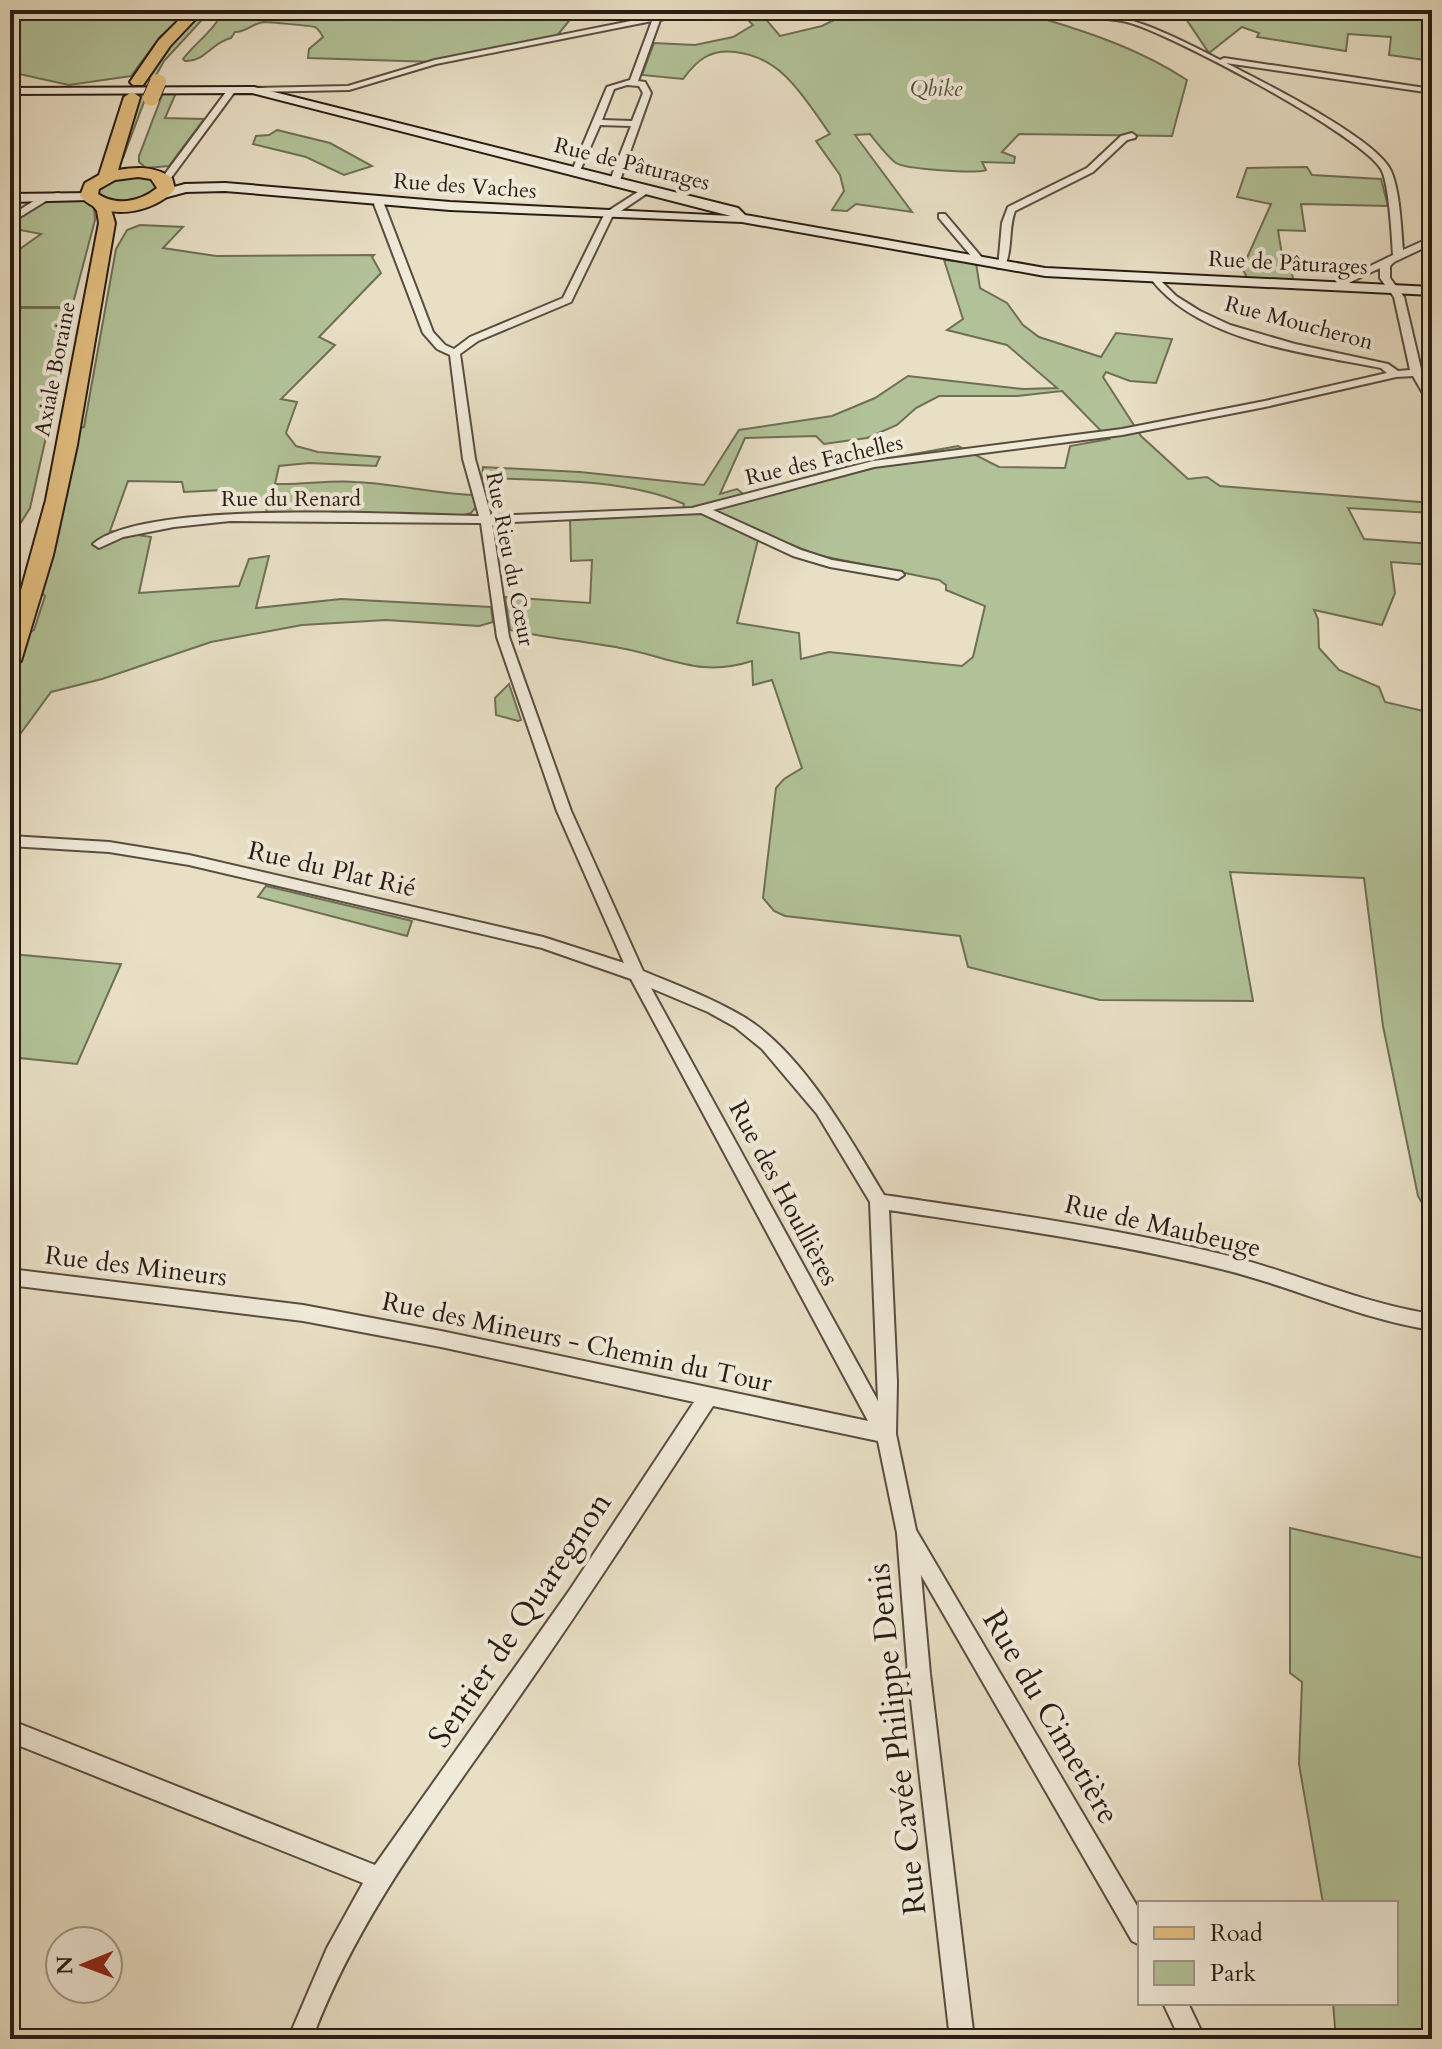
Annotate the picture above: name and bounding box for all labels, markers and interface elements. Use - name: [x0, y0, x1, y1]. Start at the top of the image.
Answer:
- park label: Qbike: [910, 74, 963, 104]
- street label: Rue de Pâturages: [551, 130, 713, 198]
- street label: Rue des Vaches: [392, 166, 538, 206]
- street label: Rue de Pâturages: [1208, 244, 1368, 282]
- street label: Rue Moucheron: [1222, 289, 1377, 357]
- street label: Axiale Boraine: [27, 299, 83, 439]
- street label: Rue des Fachelles: [742, 427, 906, 493]
- street label: Rue Rieu du Cœur: [478, 469, 542, 650]
- street label: Rue du Renard: [221, 484, 361, 514]
- street label: Rue du Plat Rié: [244, 833, 420, 905]
- street label: Rue des Houllières: [720, 1094, 848, 1292]
- street label: Rue de Maubeuge: [1062, 1186, 1264, 1266]
- street label: Rue des Mineurs: [43, 1237, 229, 1295]
- street label: Rue des Mineurs - Chemin du Tour: [379, 1284, 776, 1401]
- street label: Sentier de Quaregnon: [418, 1483, 622, 1757]
- street label: Rue Cavée Philippe Denis: [857, 1561, 937, 1917]
- street label: Rue du Cimetière: [972, 1602, 1130, 1832]
- legend: [1138, 1901, 1398, 2005]
- text: Road: [1210, 1917, 1263, 1950]
- north arrow: [44, 1925, 124, 2005]
- text: N: [50, 1956, 80, 1975]
- text: Park: [1210, 1957, 1256, 1990]

